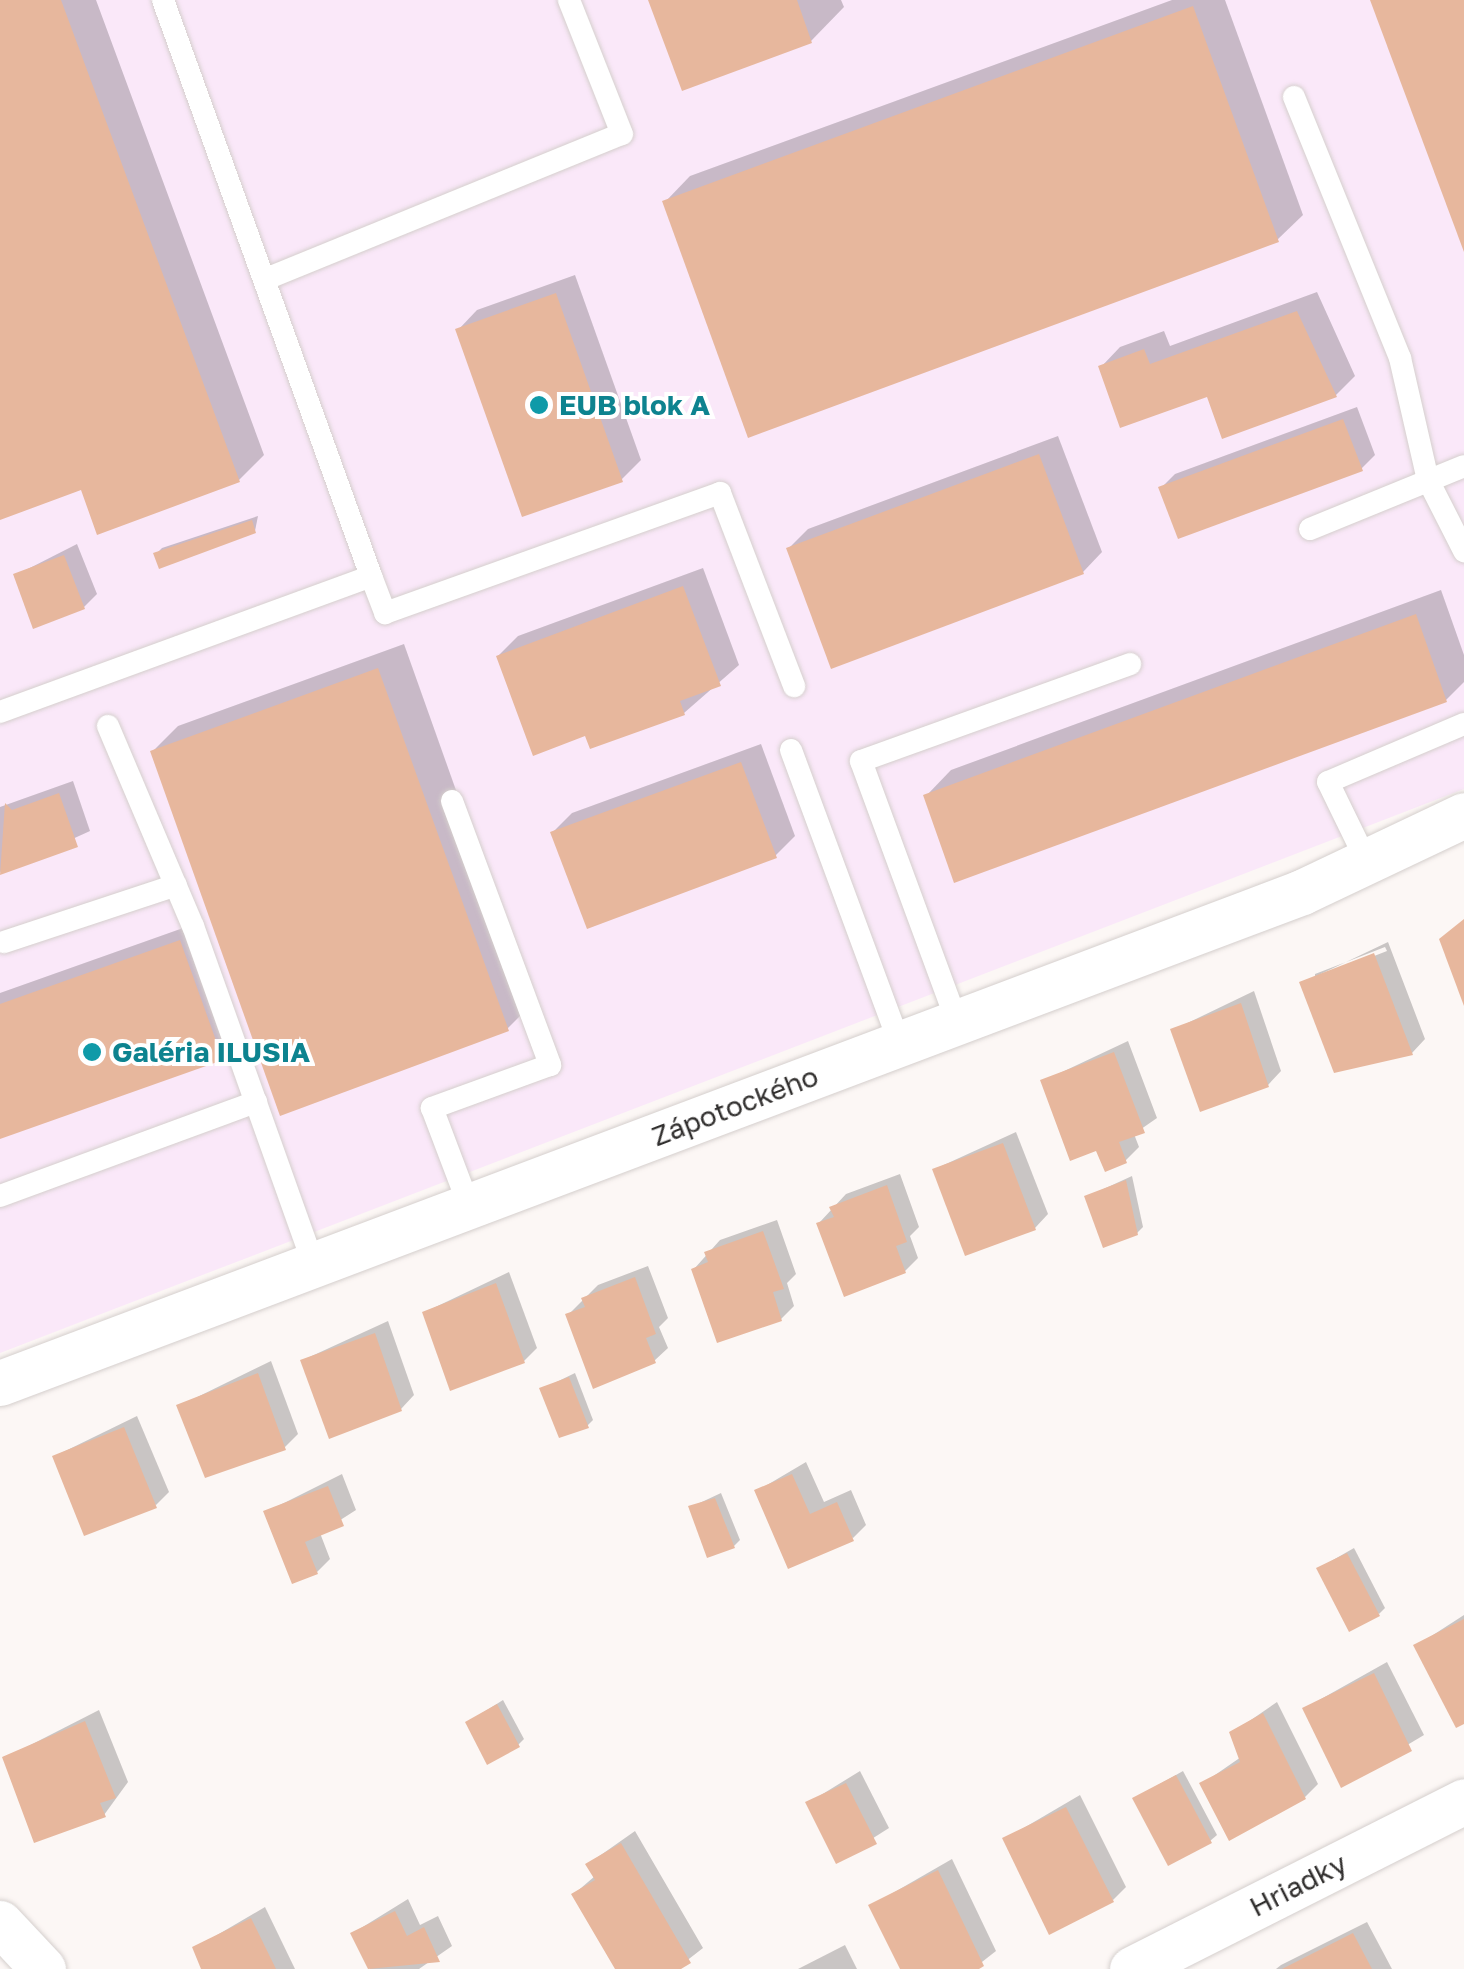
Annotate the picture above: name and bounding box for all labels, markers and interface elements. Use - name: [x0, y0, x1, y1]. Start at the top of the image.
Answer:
- place label: EUB blok A: [559, 388, 710, 422]
- marker: EUB blok A: [528, 394, 550, 416]
- place label: Galéria ILUSIA: [112, 1035, 310, 1069]
- marker: Galéria ILUSIA: [81, 1041, 103, 1063]
- street label: Zápotockého: [647, 1059, 823, 1153]
- street label: Hriadky: [1244, 1846, 1352, 1924]

